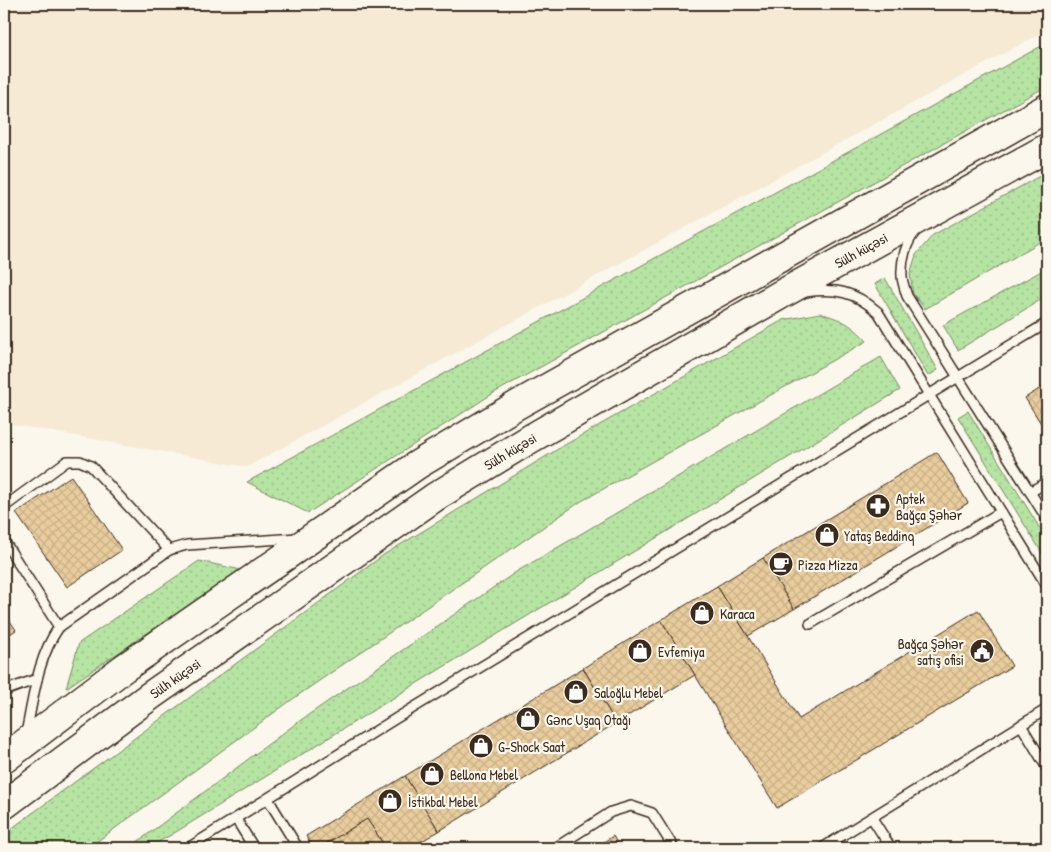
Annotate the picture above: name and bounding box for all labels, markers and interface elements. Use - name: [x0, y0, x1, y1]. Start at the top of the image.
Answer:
- street label: Sülh küçəsi: [831, 228, 891, 272]
- street label: Sülh küçəsi: [480, 428, 540, 474]
- place label: Aptek Bağça Şəhər: [896, 489, 963, 525]
- pharmacy icon: Aptek Bağça Şəhər: [865, 493, 891, 519]
- shop icon: Yataş Beddinq: [814, 522, 840, 548]
- place label: Yataş Beddinq: [844, 526, 915, 546]
- cafe icon: Pizza Mizza: [768, 551, 794, 577]
- place label: Pizza Mizza: [798, 555, 858, 574]
- shop icon: Karaca: [689, 600, 715, 626]
- place label: Karaca: [720, 604, 755, 623]
- place label: Bağça Şəhər satış ofisi: [898, 634, 965, 669]
- shop icon: Evfemiya: [627, 638, 653, 664]
- public building icon: Bağça Şəhər satış ofisi: [969, 638, 995, 664]
- place label: Evfemiya: [658, 642, 705, 662]
- street label: Sülh küçəsi: [146, 654, 204, 702]
- shop icon: Saloğlu Mebel: [563, 679, 589, 705]
- place label: Saloğlu Mebel: [594, 683, 663, 703]
- shop icon: Gənc Uşaq Otağı: [515, 706, 541, 732]
- place label: Gənc Uşaq Otağı: [546, 710, 631, 730]
- shop icon: G-Shock Saat: [468, 733, 494, 759]
- place label: G-Shock Saat: [498, 737, 565, 756]
- shop icon: Bellona Mebel: [419, 761, 445, 787]
- place label: Bellona Mebel: [450, 765, 519, 784]
- shop icon: İstikbal Mebel: [377, 788, 403, 814]
- place label: İstikbal Mebel: [408, 792, 478, 811]

